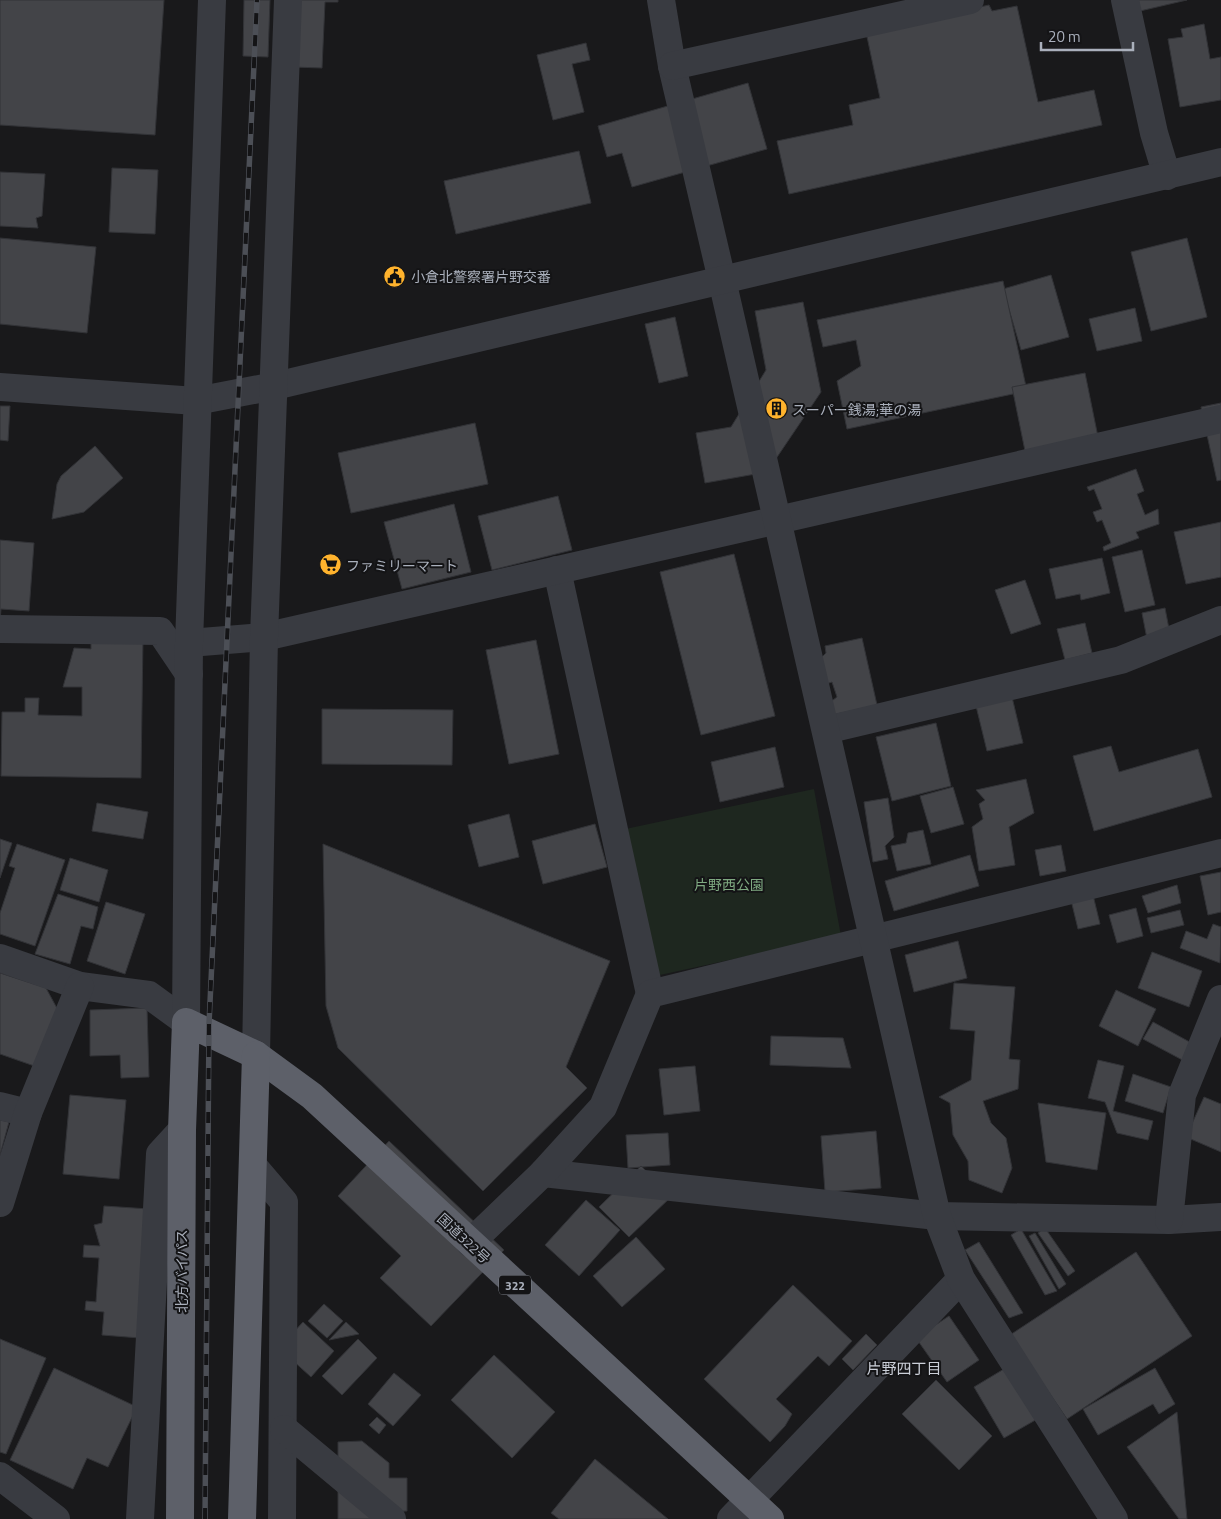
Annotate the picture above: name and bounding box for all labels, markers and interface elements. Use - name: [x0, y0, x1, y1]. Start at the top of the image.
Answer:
- scale bar: [1041, 20, 1134, 52]
- text: 20 m: [1048, 25, 1081, 48]
- public building icon: 小倉北警察署片野交番: [383, 264, 407, 288]
- place label: 小倉北警察署片野交番: [411, 266, 551, 287]
- building icon: スーパー銭湯;華の湯: [764, 397, 788, 421]
- place label: スーパー銭湯;華の湯: [792, 399, 921, 420]
- supermarket icon: ファミリーマート: [318, 553, 342, 577]
- place label: ファミリーマート: [346, 555, 458, 576]
- park label: 片野西公園: [694, 874, 764, 895]
- street label: 国道322号: [433, 1208, 495, 1268]
- street label: 北方バイパス: [171, 1229, 192, 1313]
- road number: 322: [499, 1276, 531, 1294]
- district label: 片野四丁目: [866, 1357, 942, 1380]

